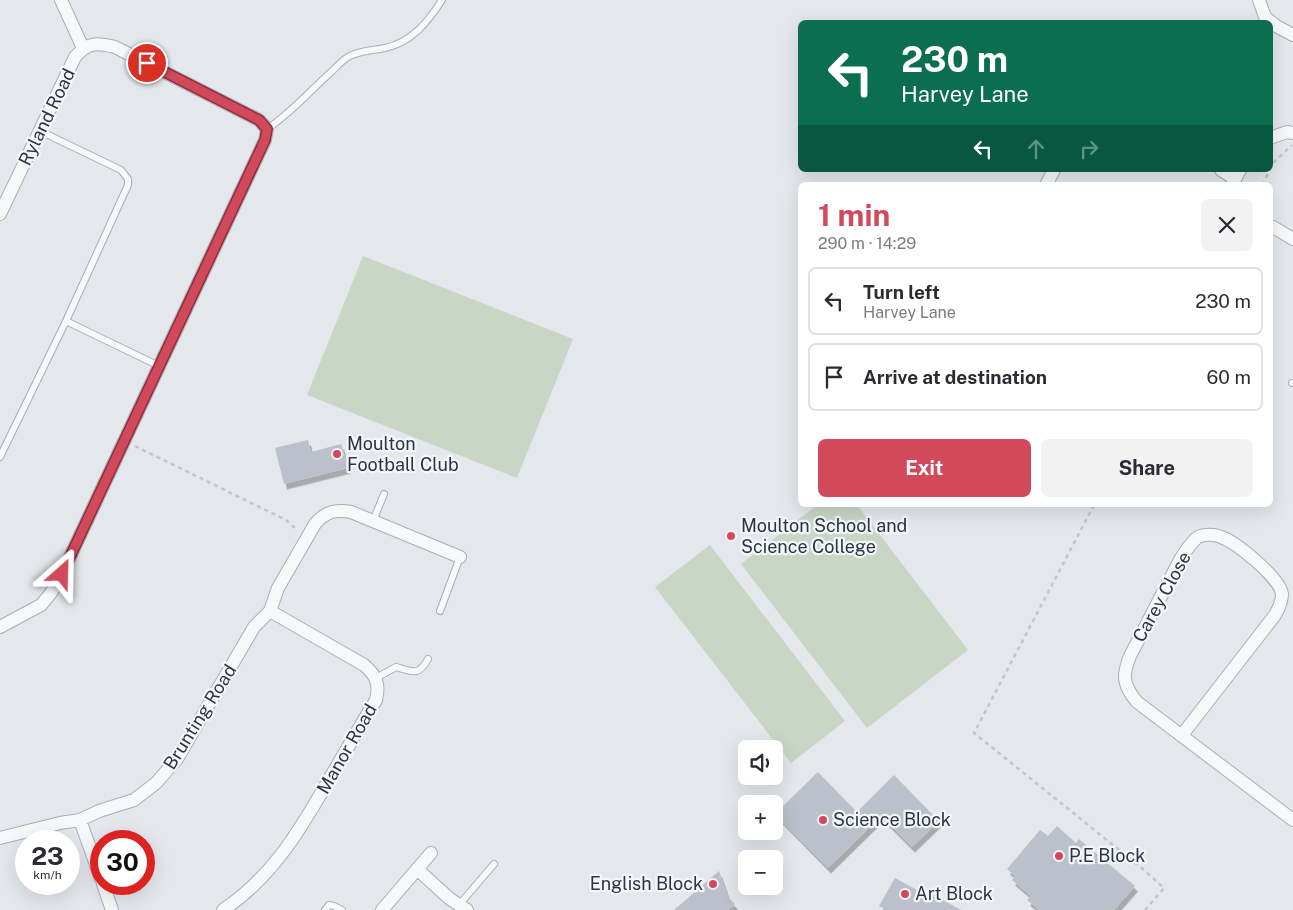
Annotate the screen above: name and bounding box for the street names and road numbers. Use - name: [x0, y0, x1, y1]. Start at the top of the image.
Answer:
- street label: Ryland Road: [14, 65, 79, 169]
- street label: Carey Close: [1128, 548, 1195, 646]
- street label: Brunting Road: [159, 660, 240, 773]
- street label: Manor Road: [312, 700, 381, 797]

